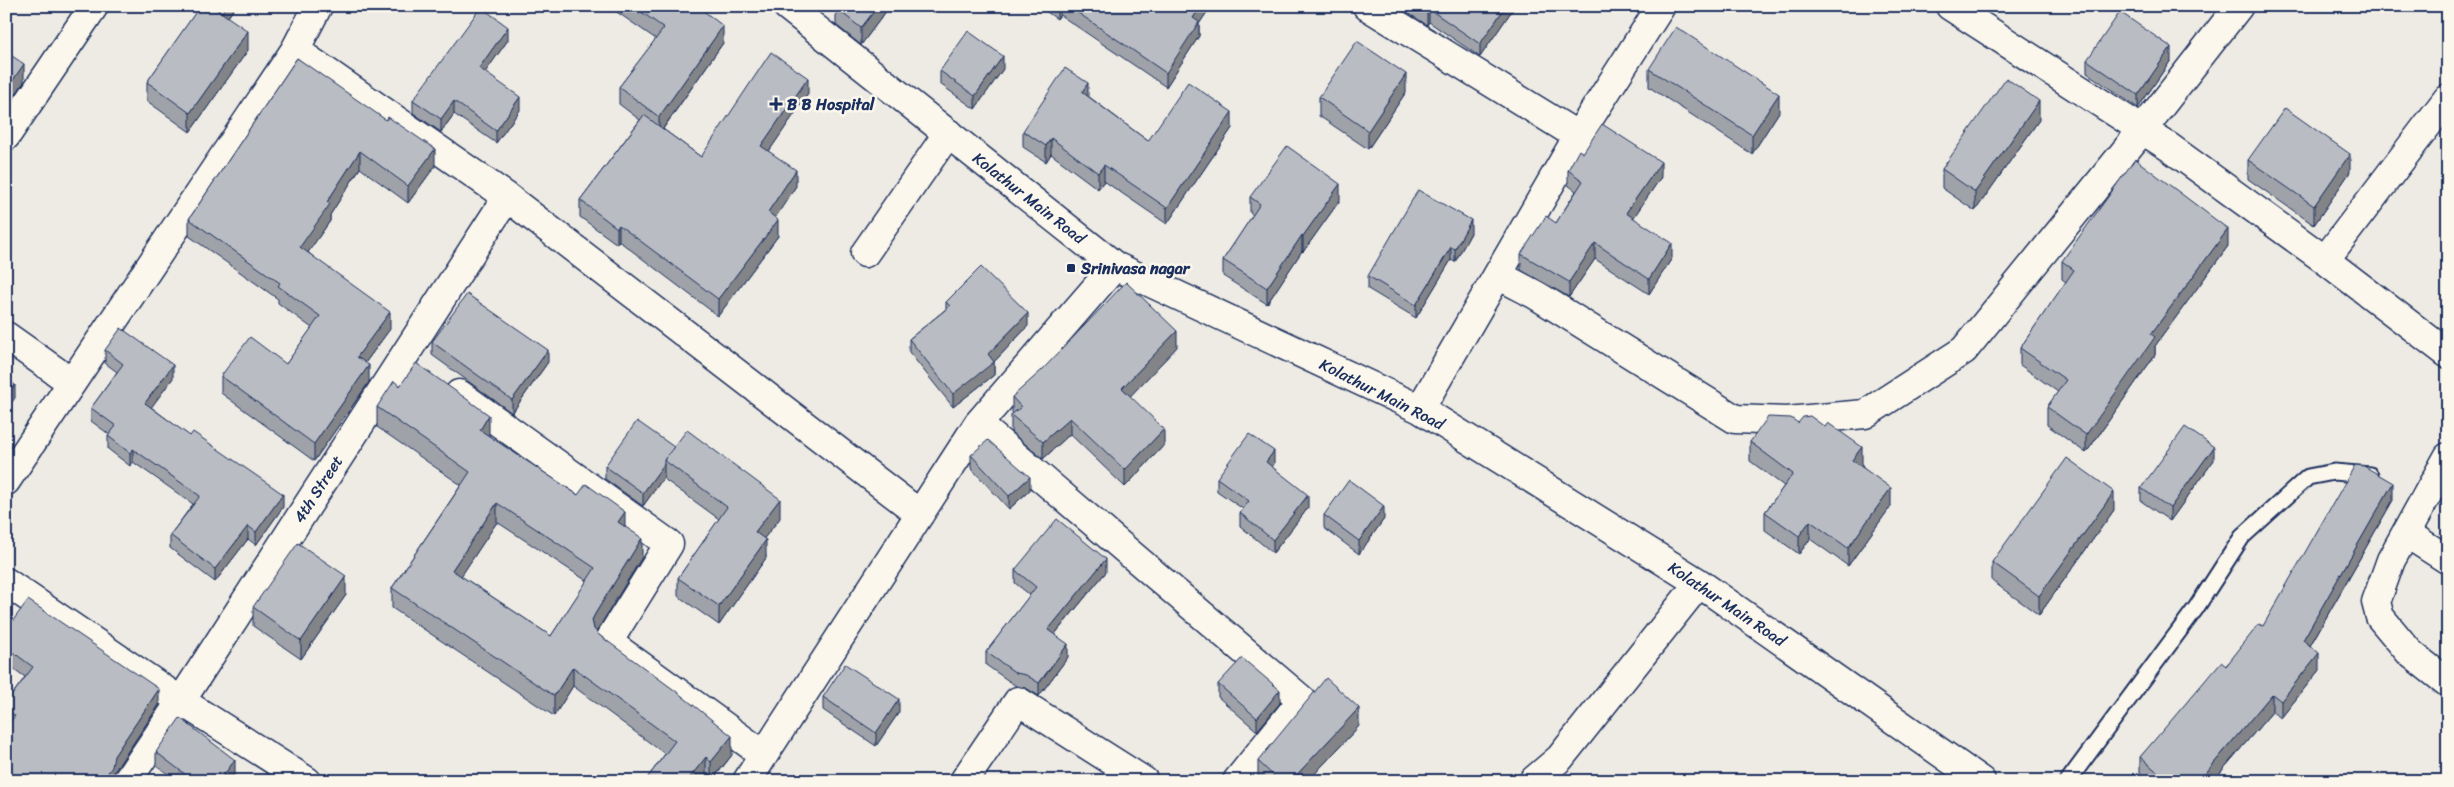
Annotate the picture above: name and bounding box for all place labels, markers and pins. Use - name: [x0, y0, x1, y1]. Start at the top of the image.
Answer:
- place label: B B Hospital: [787, 90, 876, 119]
- marker: B B Hospital: [769, 97, 783, 111]
- place label: Srinivasa nagar: [1080, 254, 1191, 283]
- marker: Srinivasa nagar: [1065, 262, 1077, 274]

